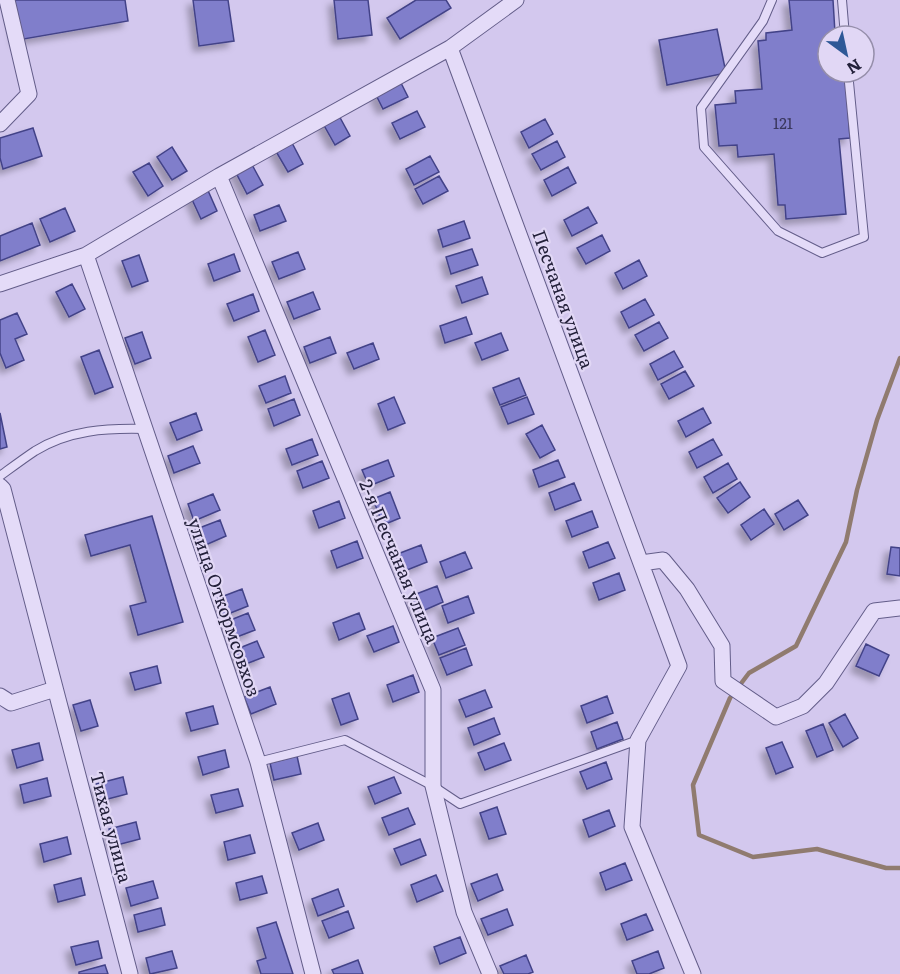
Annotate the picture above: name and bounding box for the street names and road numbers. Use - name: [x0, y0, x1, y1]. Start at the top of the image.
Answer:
- street label: Песчаная улица: [526, 226, 602, 372]
- street label: 2-я Песчаная улица: [353, 475, 447, 647]
- street label: улица Откормсовхоз: [182, 514, 268, 700]
- street label: Тихая улица: [84, 768, 140, 886]

